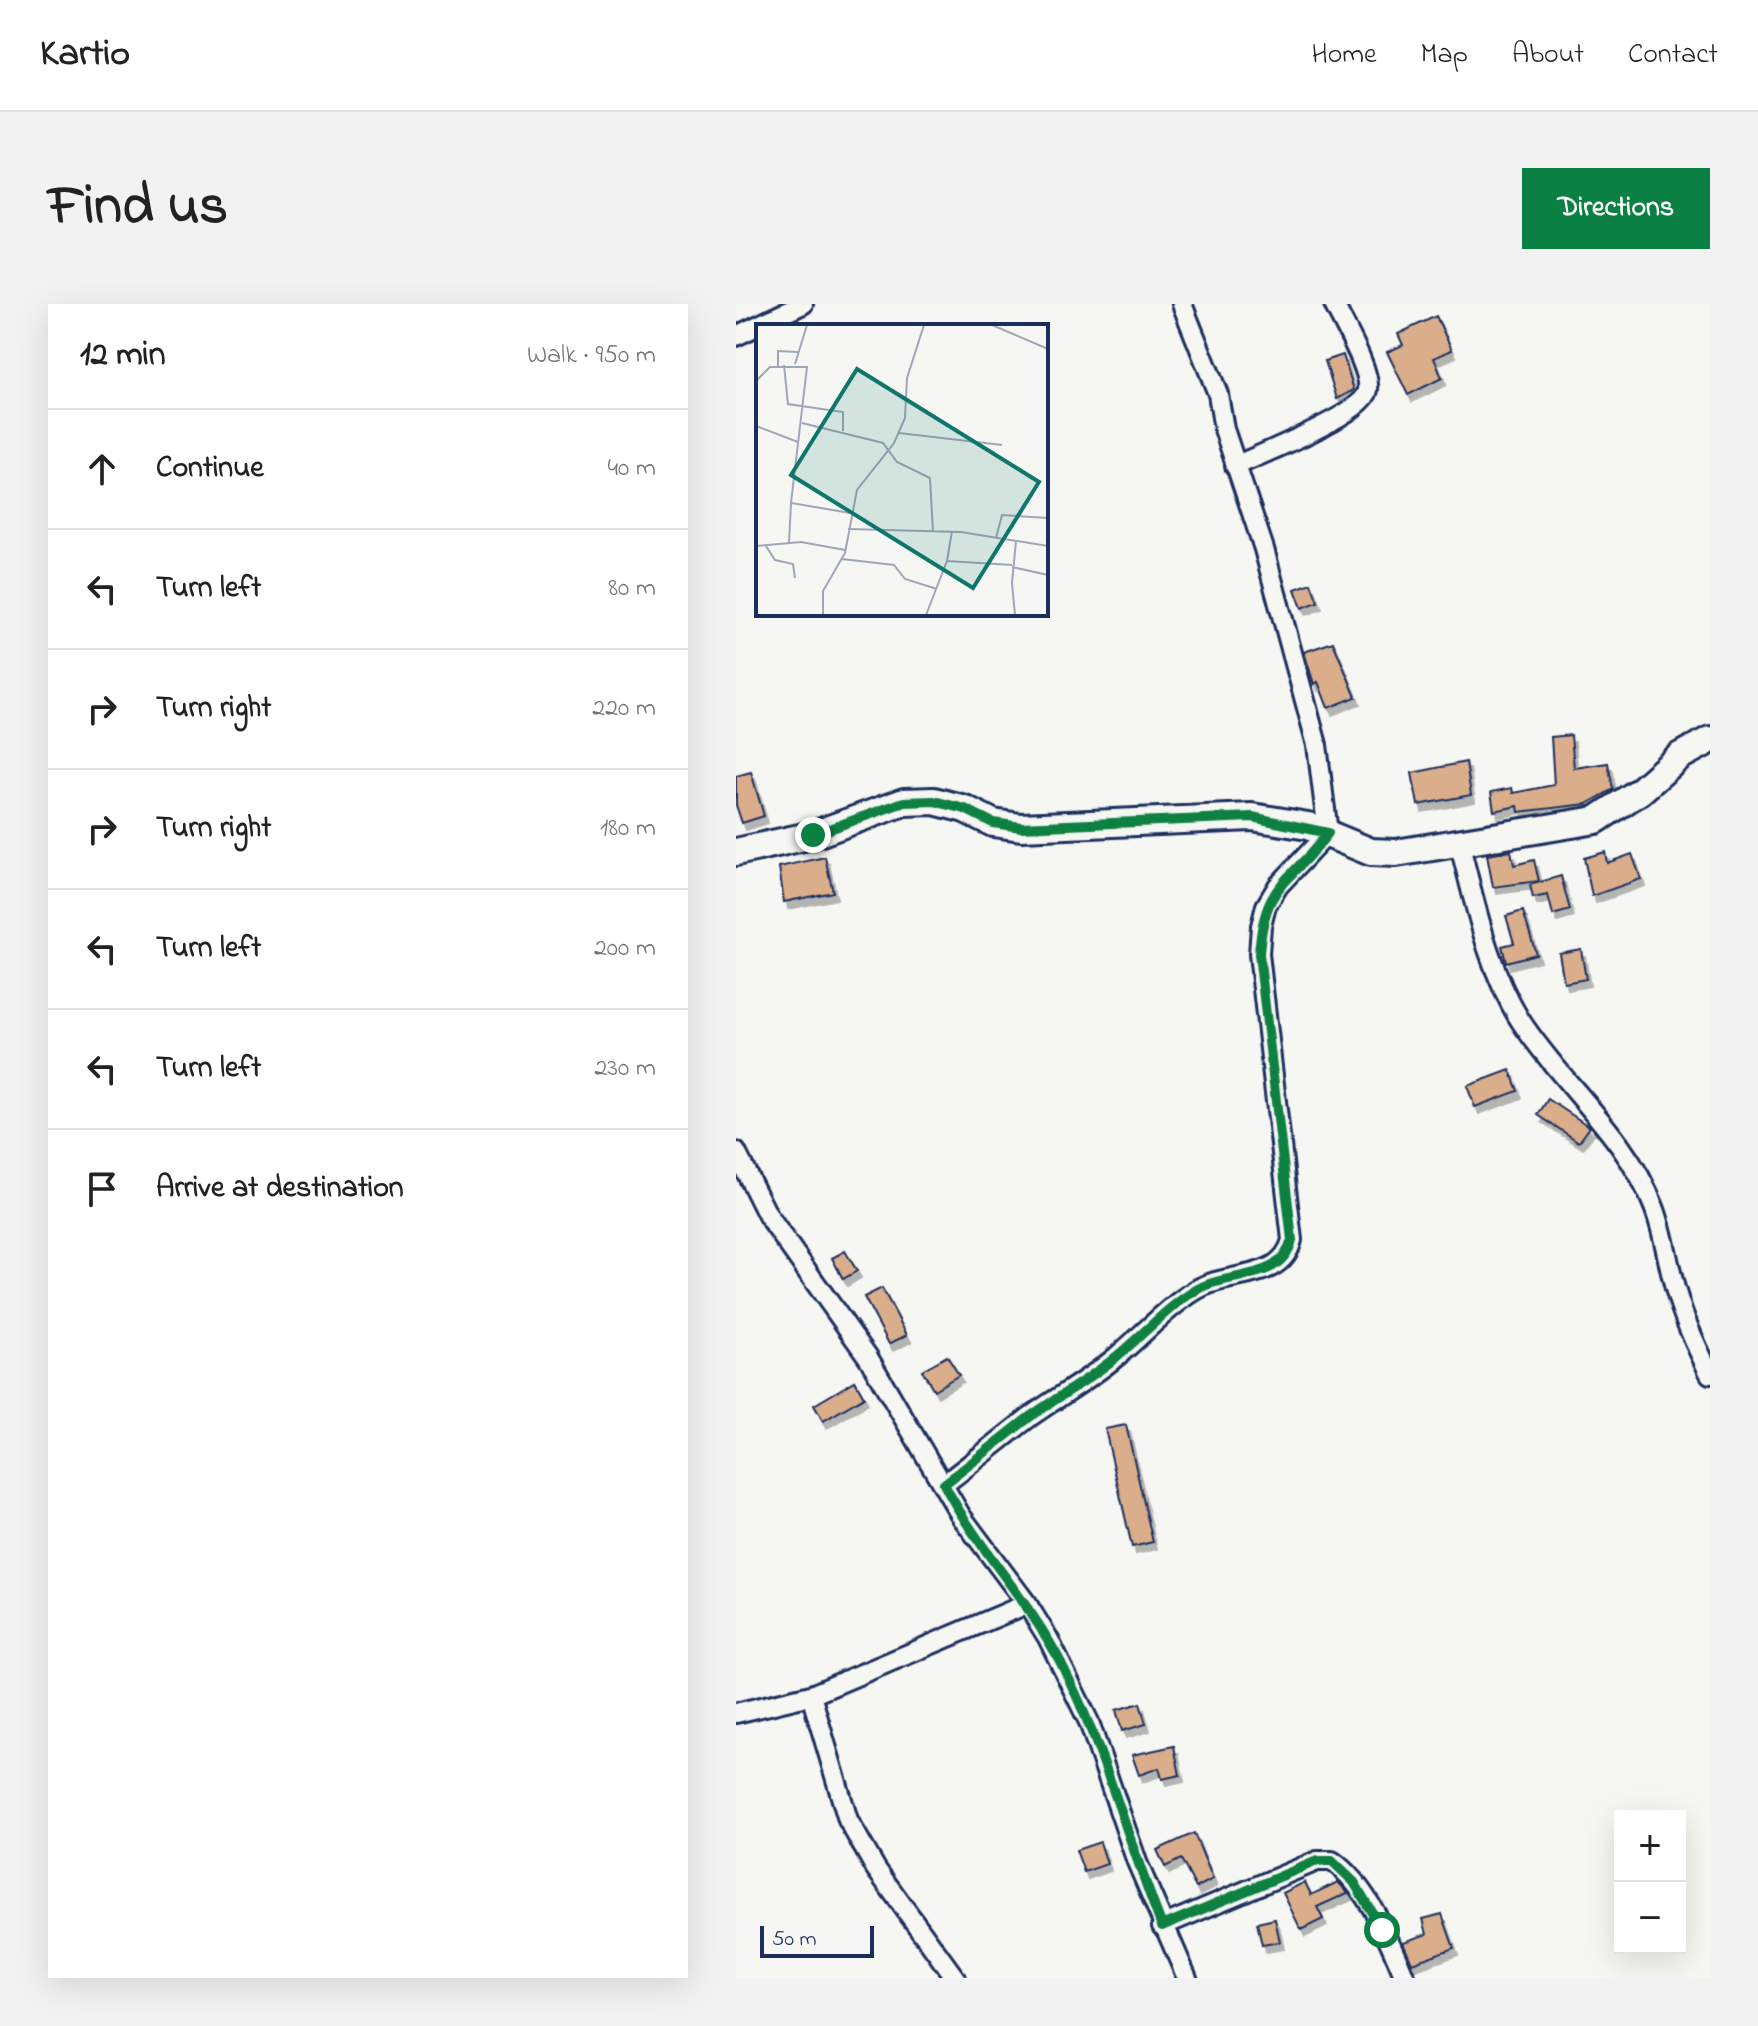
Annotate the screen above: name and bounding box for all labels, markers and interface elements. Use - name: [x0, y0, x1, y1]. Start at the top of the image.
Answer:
- text: Kartio: [40, 27, 130, 83]
- text: Home: [1311, 35, 1377, 76]
- text: Map: [1421, 35, 1468, 76]
- text: About: [1512, 35, 1584, 76]
- text: Contact: [1628, 35, 1718, 76]
- text: Find us: [48, 168, 228, 249]
- button: Directions: [1522, 168, 1710, 249]
- inset map: [756, 324, 1048, 616]
- text: 12 min: [80, 331, 165, 381]
- text: Walk · 950 m: [527, 337, 656, 375]
- icon: ahead: [80, 447, 124, 491]
- text: Continue: [156, 447, 264, 491]
- text: 40 m: [607, 450, 656, 488]
- icon: left: [80, 567, 124, 611]
- text: Turn left: [156, 567, 261, 611]
- text: 80 m: [608, 570, 656, 608]
- icon: right: [80, 687, 124, 731]
- text: Turn right: [156, 687, 271, 731]
- text: 220 m: [592, 690, 656, 728]
- icon: right: [80, 807, 124, 851]
- text: Turn right: [156, 807, 271, 851]
- text: 180 m: [600, 810, 656, 848]
- route end: [795, 817, 831, 853]
- icon: left: [80, 927, 124, 971]
- text: Turn left: [156, 927, 261, 971]
- text: 200 m: [594, 930, 656, 968]
- icon: left: [80, 1047, 124, 1091]
- text: Turn left: [156, 1047, 261, 1091]
- text: 230 m: [594, 1050, 656, 1088]
- icon: arrive: [80, 1167, 124, 1211]
- text: Arrive at destination: [156, 1167, 404, 1211]
- map controls: [1614, 1810, 1686, 1954]
- button: +: [1614, 1810, 1686, 1882]
- button: −: [1614, 1882, 1686, 1954]
- route start: [1364, 1912, 1400, 1948]
- scale bar: [760, 1922, 874, 1958]
- text: 50 m: [772, 1924, 817, 1956]

